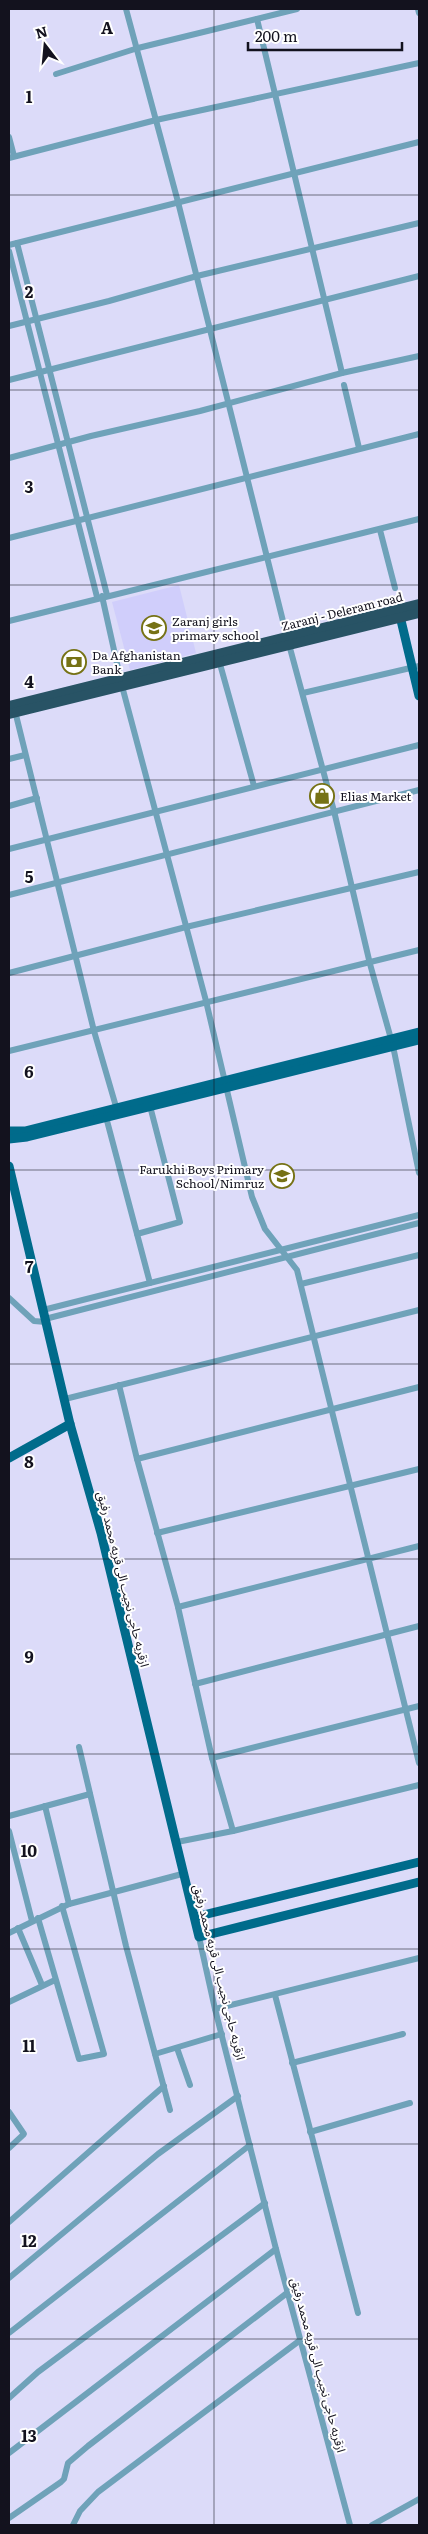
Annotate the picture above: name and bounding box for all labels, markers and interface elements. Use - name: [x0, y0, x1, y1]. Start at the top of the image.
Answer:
- text: A: [101, 15, 113, 39]
- north arrow: [20, 20, 70, 70]
- text: N: [33, 20, 50, 43]
- scale bar: [248, 20, 402, 52]
- text: 200 m: [255, 24, 298, 47]
- text: 1: [26, 84, 33, 108]
- text: 2: [25, 279, 34, 303]
- text: 3: [25, 474, 34, 498]
- street label: Zaranj - Deleram road: [279, 587, 405, 635]
- place label: Zaranj girls primary school: [172, 612, 259, 644]
- school or university icon: Zaranj girls primary school: [141, 615, 167, 641]
- place label: Da Afghanistan Bank: [92, 646, 181, 678]
- bank icon: Da Afghanistan Bank: [61, 649, 87, 675]
- text: 4: [24, 669, 34, 693]
- shop icon: Elias Market: [309, 783, 335, 809]
- place label: Elias Market: [340, 787, 412, 805]
- text: 5: [25, 864, 34, 888]
- text: 6: [24, 1059, 34, 1083]
- place label: Farukhi Boys Primary School/Nimruz: [139, 1160, 264, 1192]
- school or university icon: Farukhi Boys Primary School/Nimruz: [269, 1163, 295, 1189]
- text: 7: [25, 1254, 34, 1278]
- text: 8: [24, 1449, 34, 1473]
- street label: ازقریه حاجی نجیب الی قریه محمد رفیق: [93, 1489, 155, 1669]
- text: 9: [24, 1644, 34, 1668]
- text: 10: [21, 1838, 37, 1862]
- street label: ازقریه حاجی نجیب الی قریه محمد رفیق: [189, 1882, 251, 2062]
- text: 11: [22, 2033, 36, 2057]
- text: 12: [21, 2228, 37, 2252]
- street label: ازقریه حاجی نجیب الی قریه محمد رفیق: [287, 2276, 351, 2455]
- text: 13: [21, 2423, 37, 2447]

